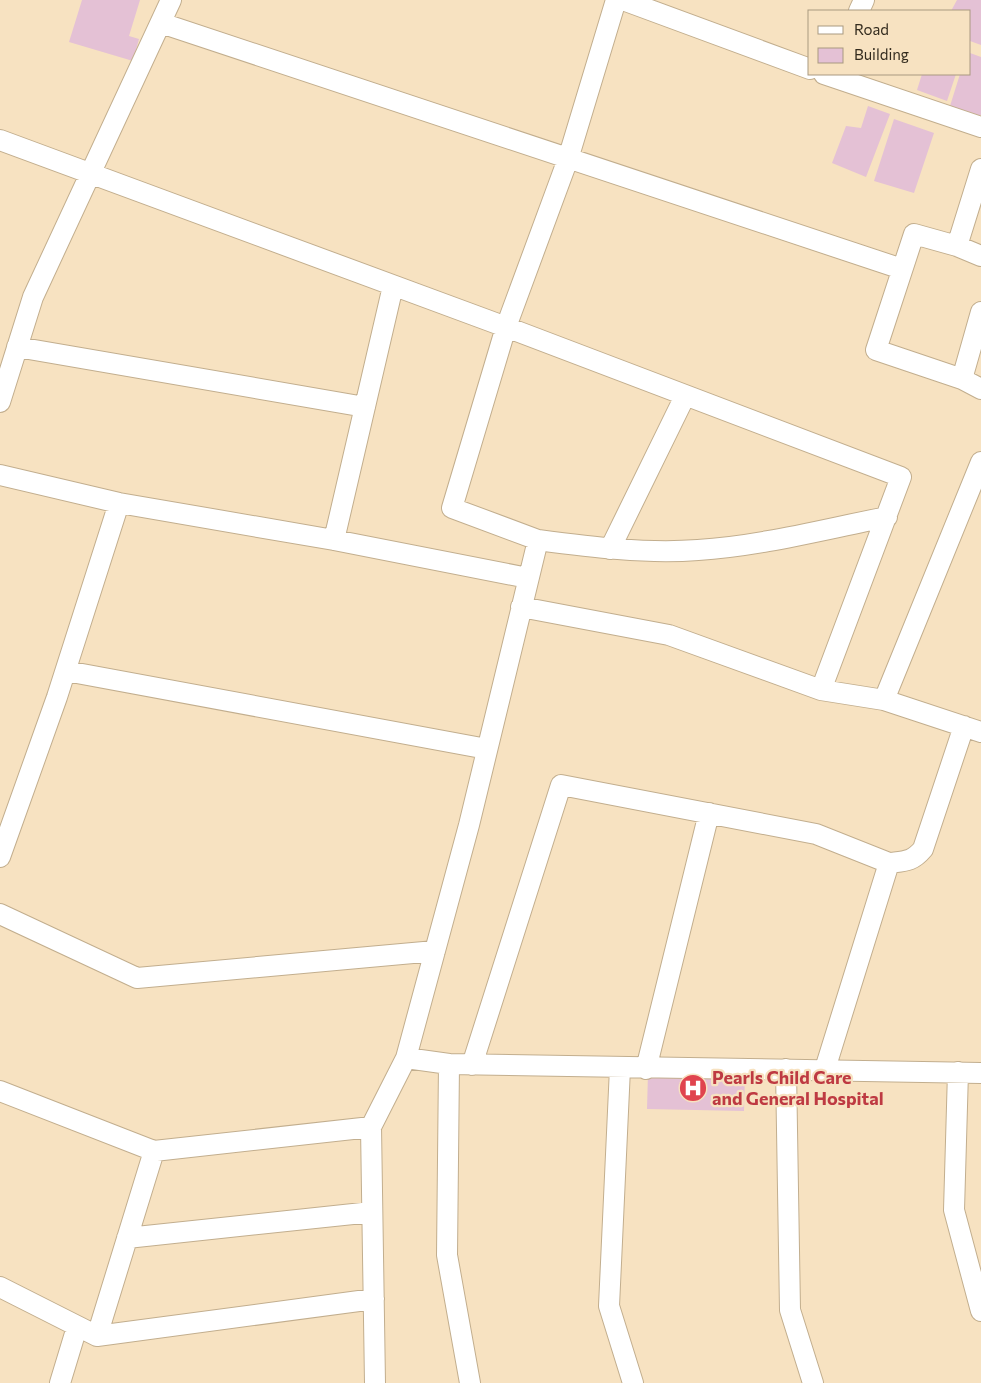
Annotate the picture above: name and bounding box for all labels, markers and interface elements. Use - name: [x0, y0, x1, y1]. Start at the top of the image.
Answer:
- legend: [808, 10, 971, 75]
- text: Road: [854, 20, 889, 38]
- text: Building: [854, 45, 909, 63]
- place label: Pearls Child Care and General Hospital: [712, 1066, 884, 1109]
- hospital icon: Pearls Child Care and General Hospital: [678, 1073, 708, 1103]

